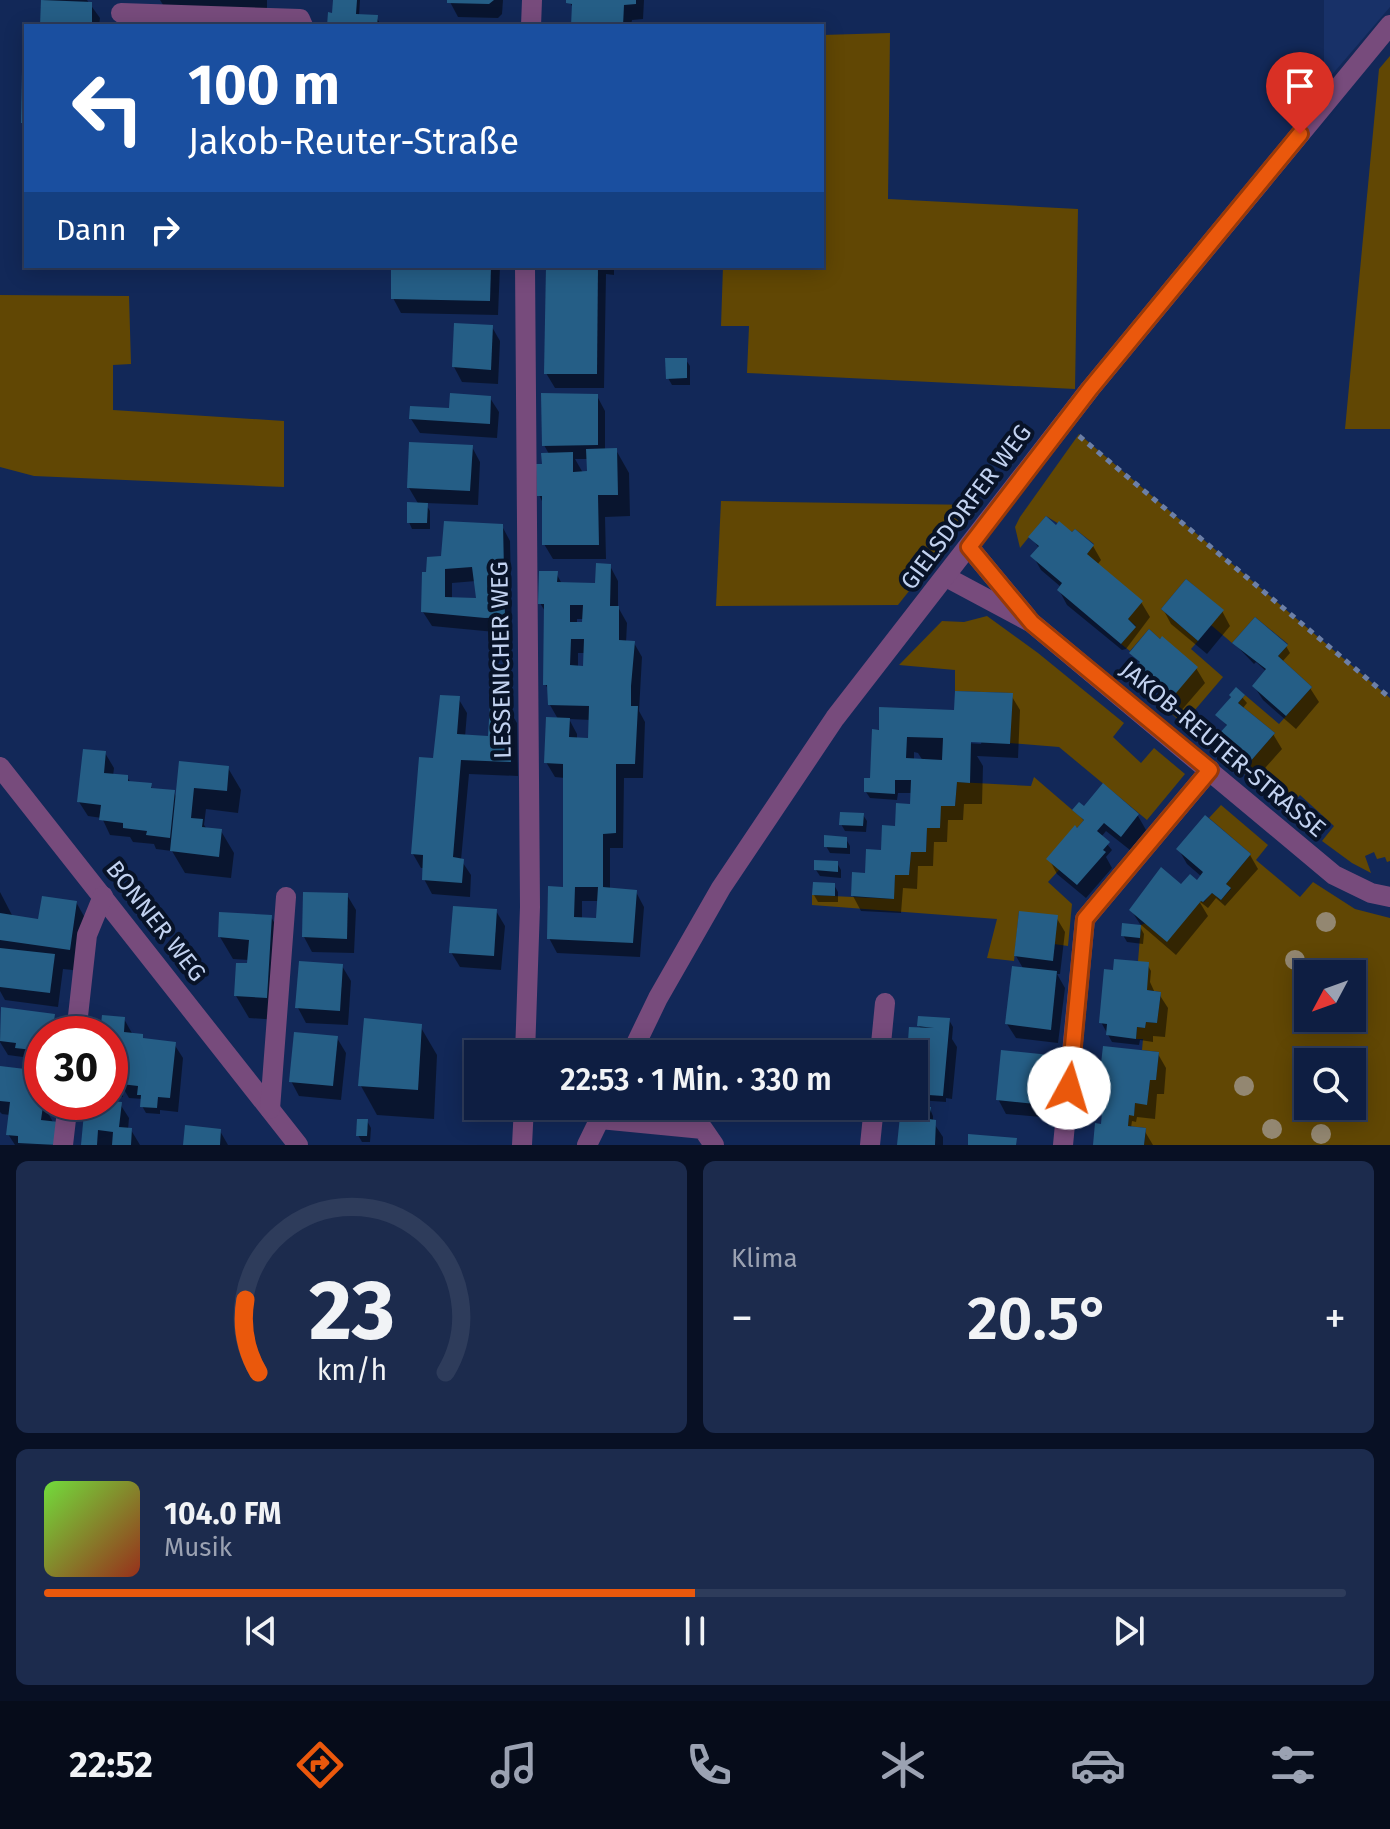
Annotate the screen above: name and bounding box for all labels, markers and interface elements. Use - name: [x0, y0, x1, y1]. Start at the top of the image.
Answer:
- text: 100 m: [188, 52, 340, 119]
- pin: [1266, 52, 1334, 134]
- icon: left: [56, 56, 160, 160]
- icon: arrive: [1278, 64, 1322, 108]
- text: Jakob-Reuter-Straße: [188, 120, 519, 164]
- icon: right: [143, 208, 187, 252]
- text: Dann: [56, 212, 127, 248]
- street label: GIELSDORFER WEG: [895, 419, 1037, 595]
- street label: LESSENICHER WEG: [485, 561, 517, 759]
- street label: JAKOB-REUTER-STRASSE: [1115, 655, 1331, 843]
- street label: BONNER WEG: [100, 855, 212, 987]
- north arrow: [1294, 960, 1366, 1032]
- map controls: [1294, 960, 1366, 1120]
- speed limit sign: 30: [24, 1016, 128, 1120]
- position arrow: [1027, 1046, 1111, 1130]
- button: search: [1294, 1048, 1366, 1120]
- text: 22:53 · 1 Min. · 330 m: [560, 1062, 832, 1098]
- text: Klima: [731, 1243, 798, 1274]
- text: 23: [309, 1261, 394, 1361]
- text: 20.5°: [967, 1283, 1110, 1355]
- text: −: [731, 1292, 753, 1345]
- text: +: [1324, 1292, 1346, 1345]
- text: km/h: [316, 1353, 387, 1388]
- text: 104.0 FM: [164, 1496, 281, 1532]
- text: Musik: [164, 1532, 232, 1563]
- icon: previous: [239, 1609, 283, 1653]
- icon: pause: [673, 1609, 717, 1653]
- icon: next: [1107, 1609, 1151, 1653]
- icon: directions: [292, 1737, 348, 1793]
- icon: music: [486, 1737, 542, 1793]
- icon: phone: [681, 1737, 737, 1793]
- icon: climate: [875, 1737, 931, 1793]
- icon: car: [1070, 1737, 1126, 1793]
- icon: filters: [1265, 1737, 1321, 1793]
- text: 22:52: [69, 1743, 153, 1787]

